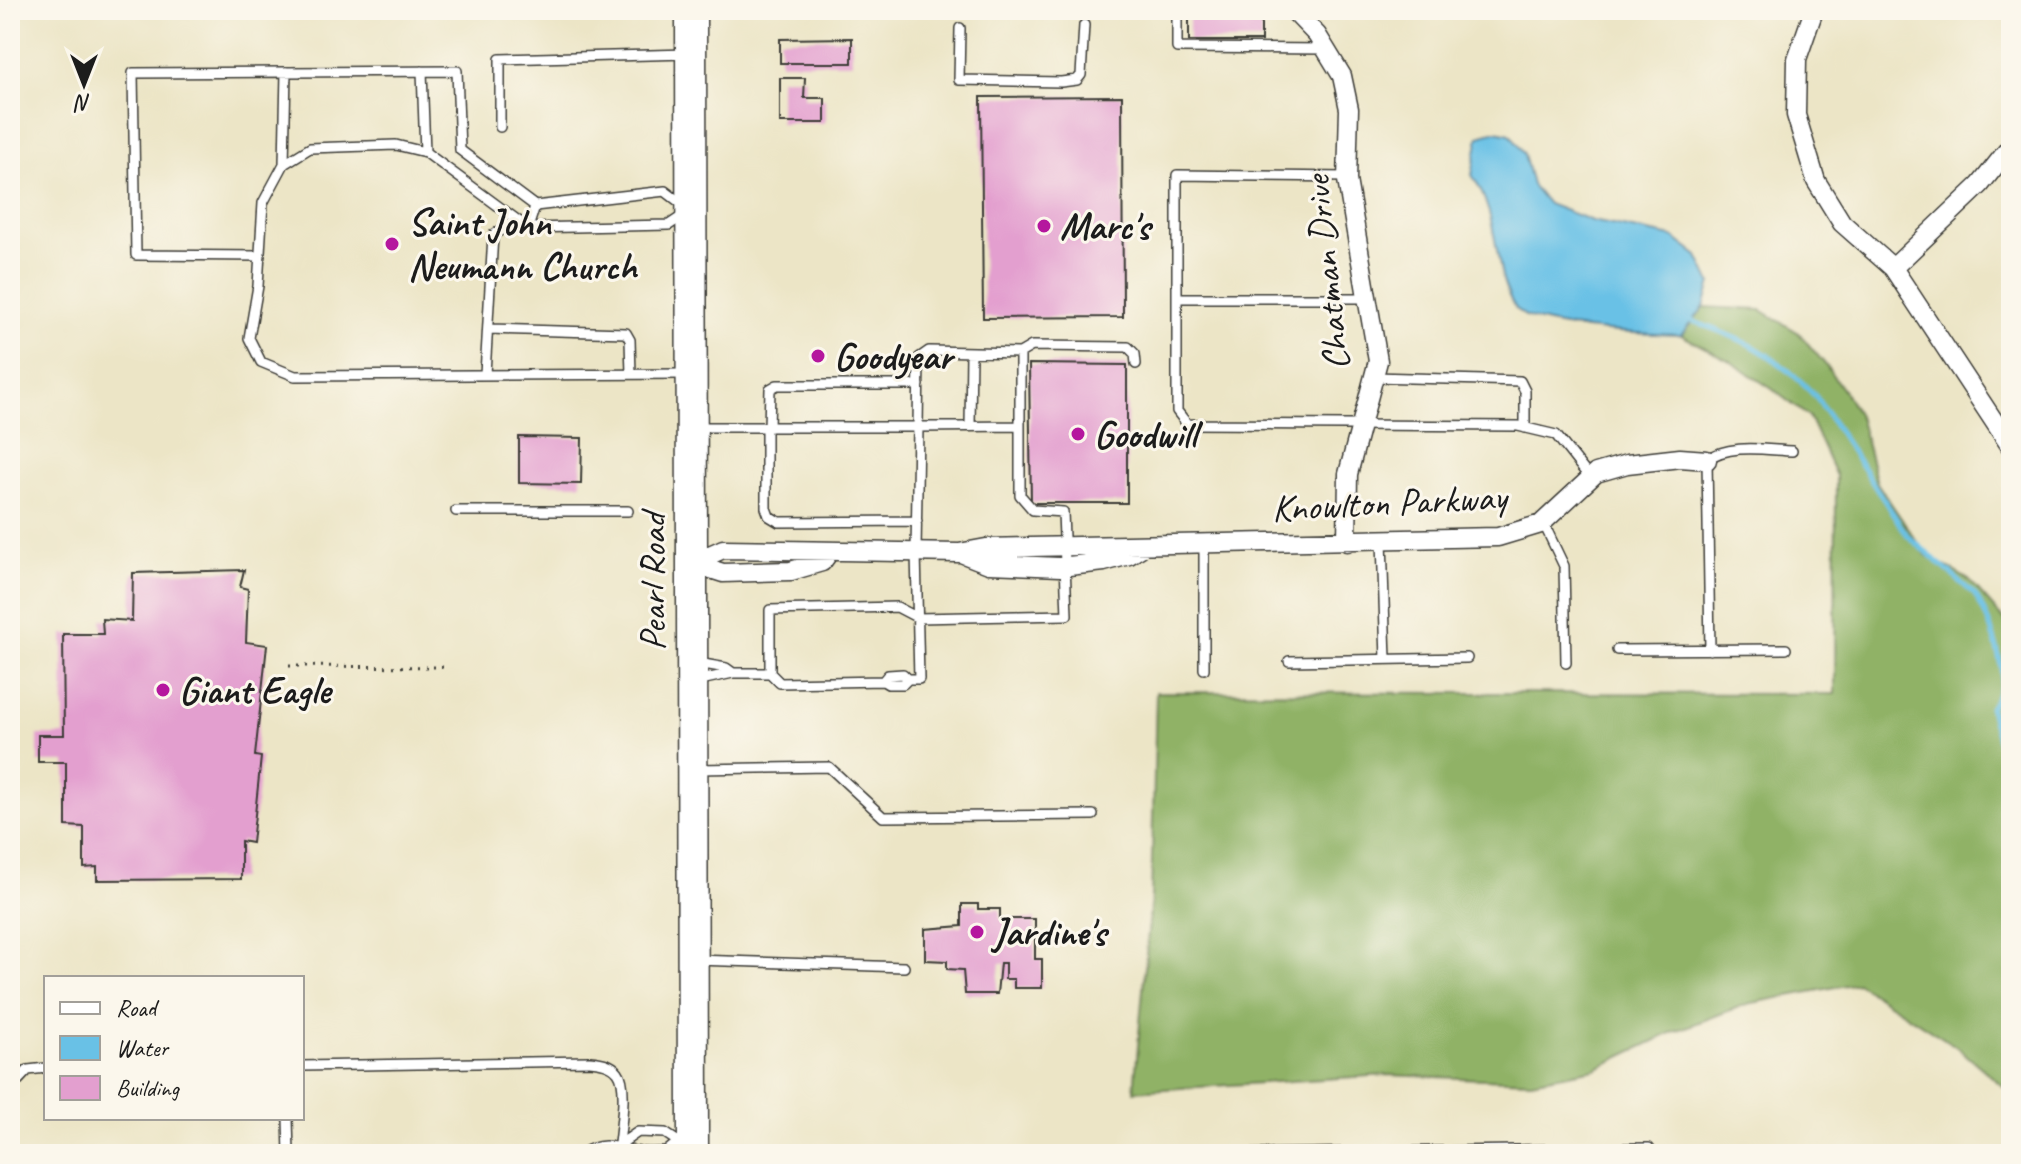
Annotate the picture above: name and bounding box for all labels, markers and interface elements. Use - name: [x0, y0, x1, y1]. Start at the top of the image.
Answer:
- north arrow: [44, 44, 124, 124]
- text: N: [74, 89, 91, 117]
- street label: Chatman Drive: [1293, 171, 1360, 372]
- place label: Saint John Neumann Church: [408, 199, 639, 290]
- place label: Marc's: [1060, 203, 1153, 250]
- marker: Marc's: [1035, 217, 1053, 235]
- marker: Saint John Neumann Church: [383, 235, 401, 253]
- place label: Goodyear: [834, 333, 956, 380]
- marker: Goodyear: [809, 347, 827, 365]
- place label: Goodwill: [1094, 411, 1203, 458]
- marker: Goodwill: [1069, 425, 1087, 443]
- street label: Knowlton Parkway: [1271, 473, 1510, 532]
- street label: Pearl Road: [629, 508, 676, 651]
- place label: Giant Eagle: [179, 667, 333, 714]
- marker: Giant Eagle: [154, 681, 172, 699]
- place label: Jardine's: [990, 909, 1110, 956]
- marker: Jardine's: [968, 923, 986, 941]
- legend: [44, 976, 304, 1120]
- text: Road: [116, 993, 160, 1023]
- text: Water: [116, 1033, 171, 1063]
- text: Building: [116, 1073, 181, 1103]

